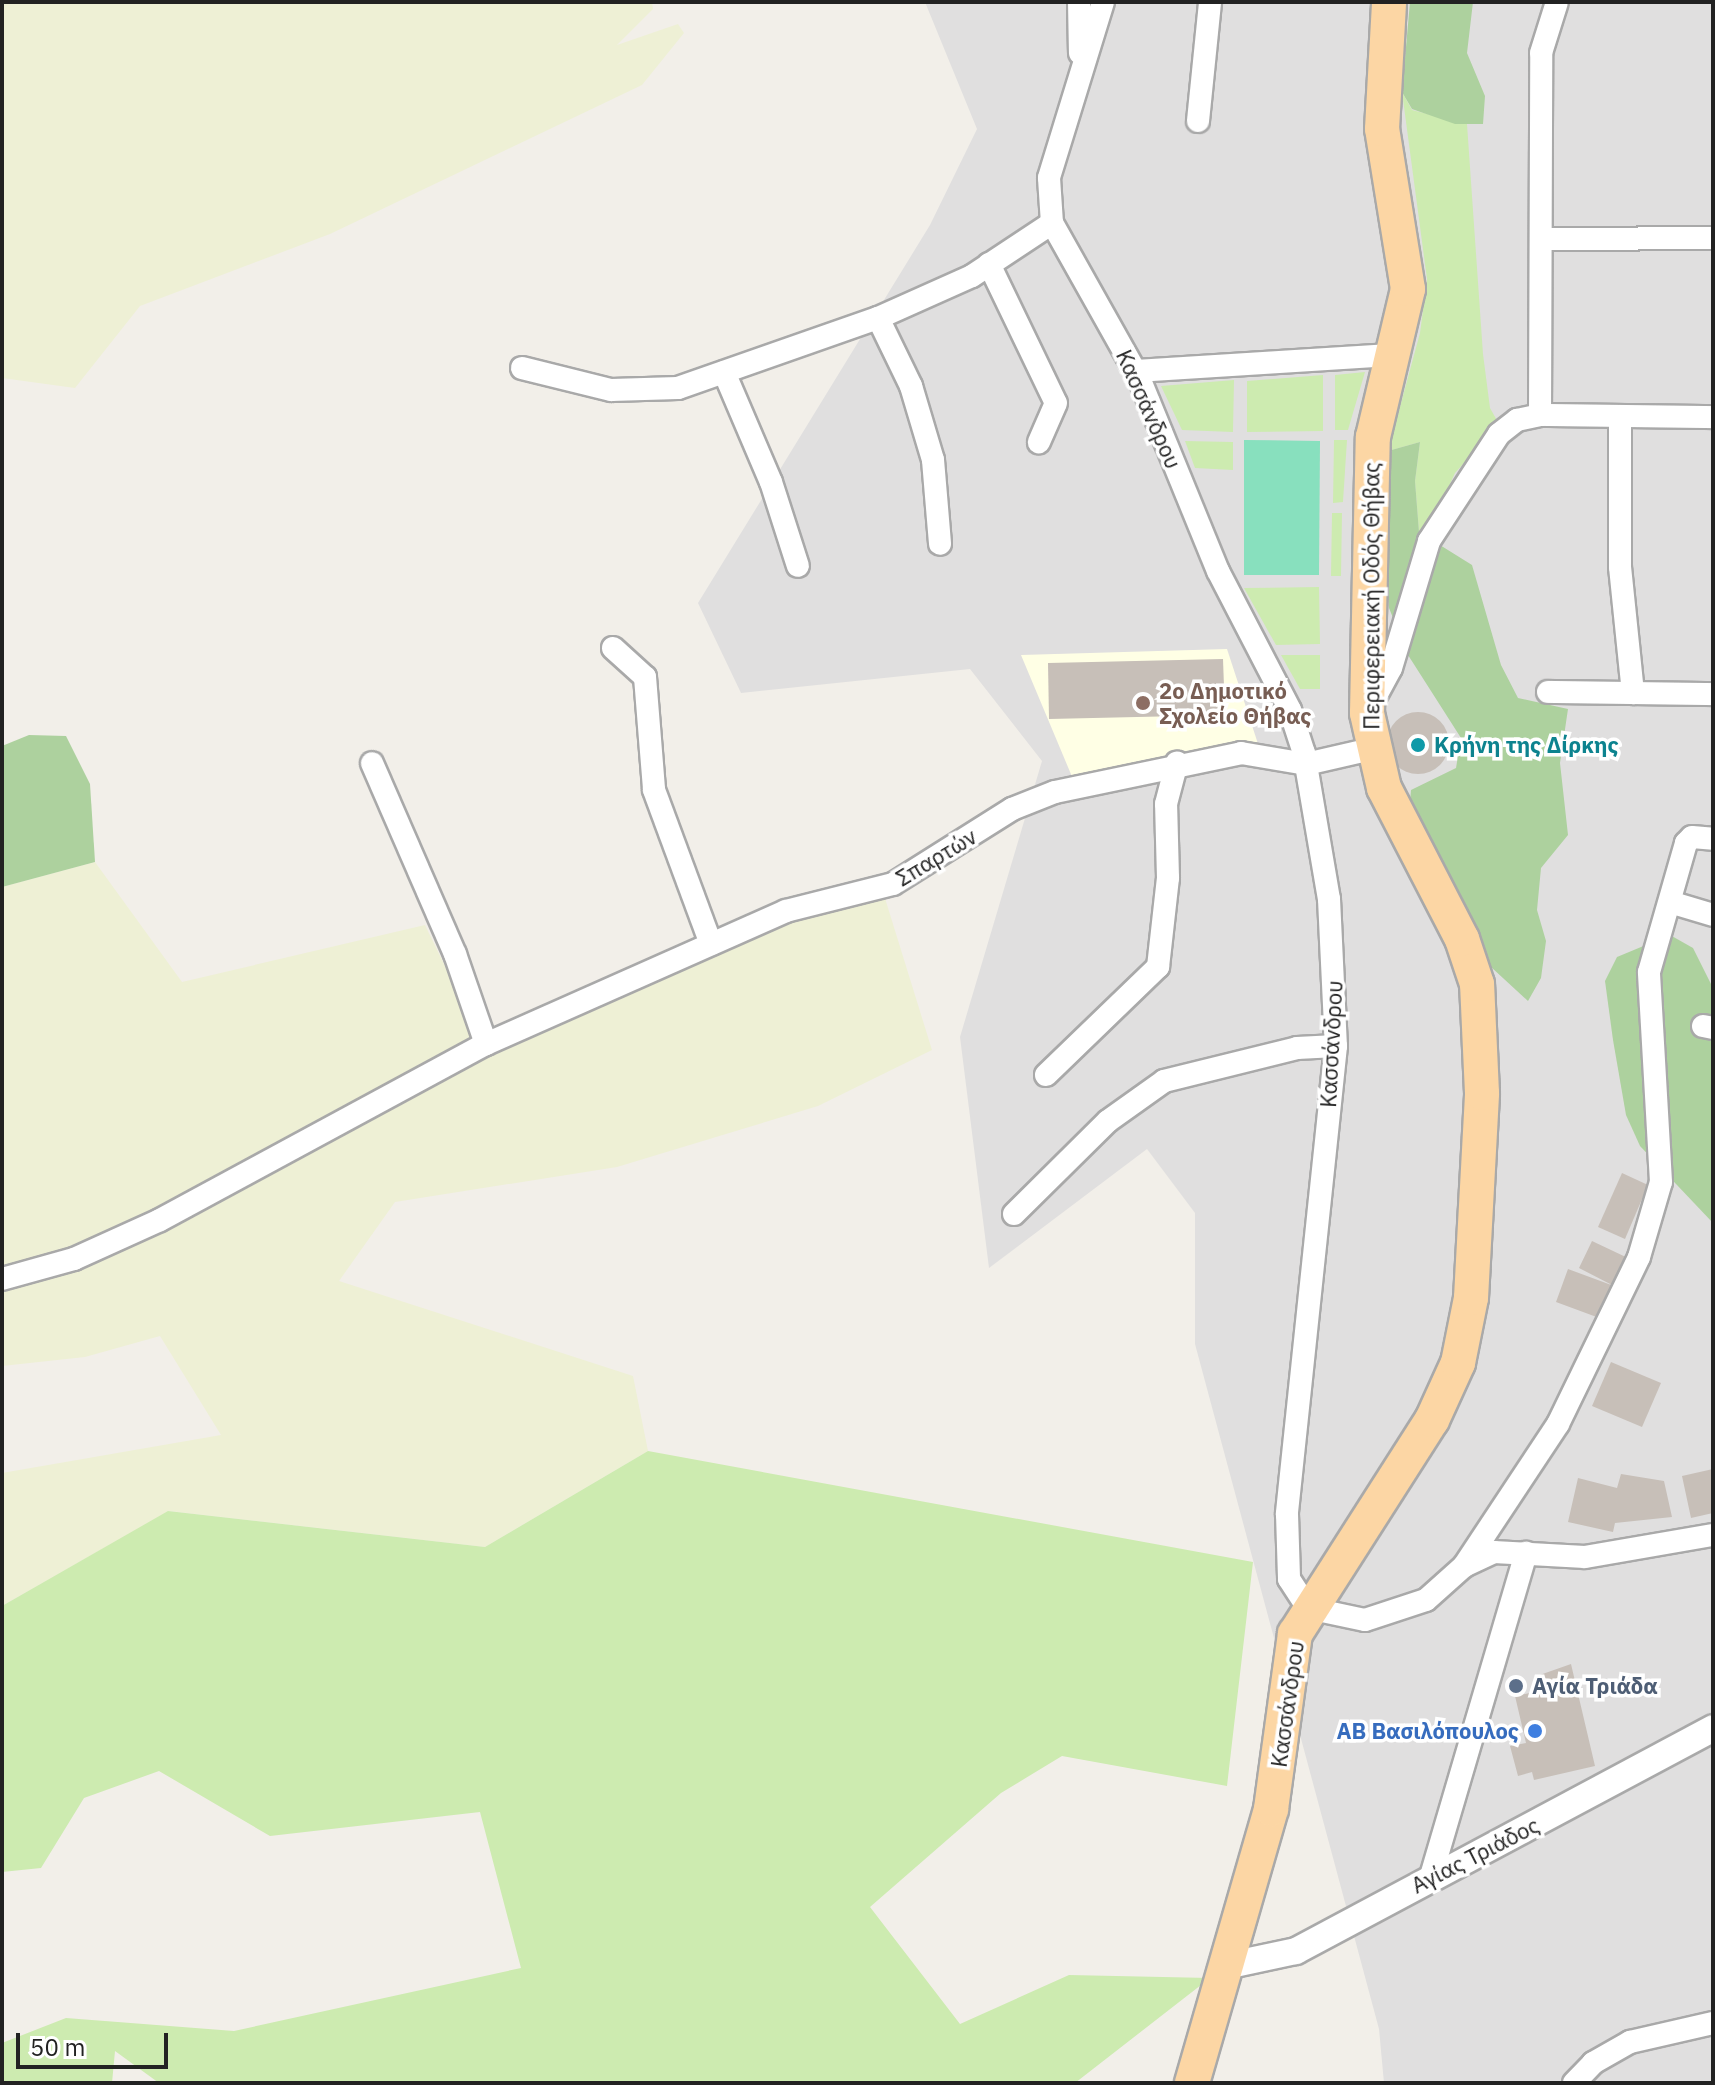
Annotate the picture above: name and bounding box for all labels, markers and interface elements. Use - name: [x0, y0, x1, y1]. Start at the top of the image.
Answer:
- street label: Κασσάνδρου: [1111, 345, 1187, 473]
- street label: Περιφερειακή Οδός Θήβας: [1358, 462, 1384, 730]
- place label: 2ο Δημοτικό Σχολείο Θήβας: [1159, 677, 1311, 728]
- marker: 2ο Δημοτικό Σχολείο Θήβας: [1134, 694, 1152, 712]
- place label: Κρήνη της Δίρκης: [1434, 732, 1619, 758]
- marker: Κρήνη της Δίρκης: [1409, 736, 1427, 754]
- street label: Σπαρτών: [891, 823, 981, 891]
- street label: Κασσάνδρου: [1314, 980, 1348, 1108]
- street label: Κασσάνδρου: [1265, 1639, 1309, 1769]
- place label: Αγία Τριάδα: [1532, 1673, 1658, 1699]
- marker: Αγία Τριάδα: [1507, 1677, 1525, 1695]
- place label: ΑΒ Βασιλόπουλος: [1337, 1718, 1519, 1744]
- marker: ΑΒ Βασιλόπουλος: [1526, 1722, 1544, 1740]
- street label: Αγίας Τριάδος: [1407, 1812, 1543, 1898]
- scale bar: [20, 2017, 172, 2067]
- text: 50 m: [30, 2031, 85, 2063]

